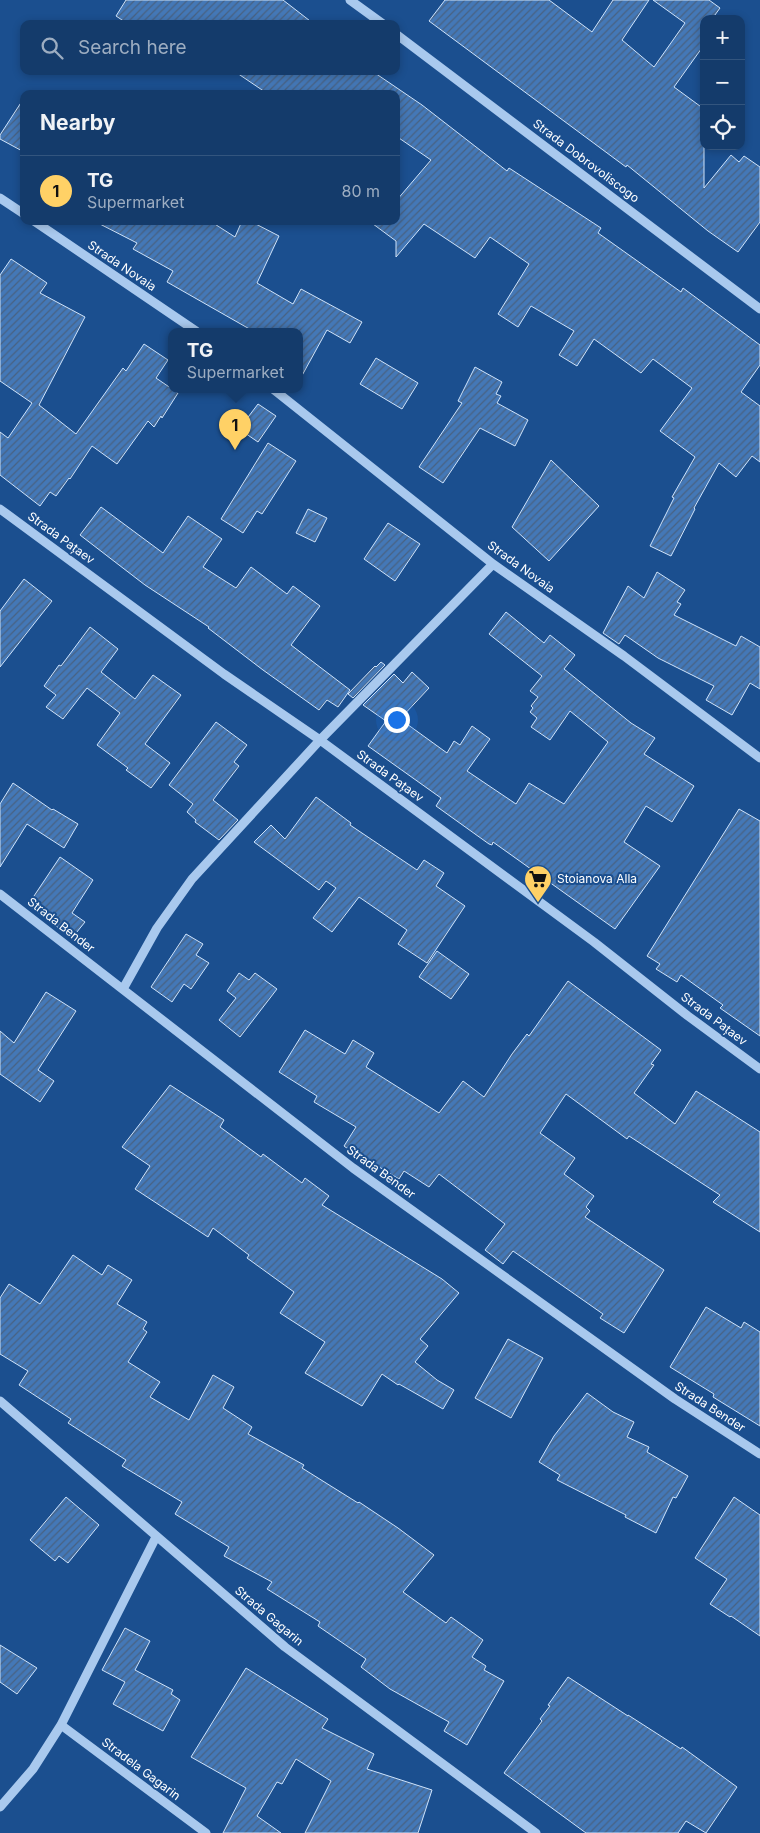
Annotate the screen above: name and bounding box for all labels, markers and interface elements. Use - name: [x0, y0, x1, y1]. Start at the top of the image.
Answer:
- map controls: [700, 15, 745, 150]
- button: +: [700, 15, 745, 60]
- search box: [20, 20, 400, 75]
- icon: search: [38, 34, 66, 62]
- text: Search here: [78, 36, 187, 59]
- button: −: [700, 60, 745, 105]
- button: locate: [700, 105, 745, 150]
- text: Nearby: [40, 110, 115, 135]
- street label: Strada Dobrovoliscogo: [530, 116, 642, 205]
- text: TG: [87, 169, 113, 192]
- text: 1: [53, 181, 59, 201]
- text: 80 m: [341, 181, 380, 201]
- text: Supermarket: [87, 192, 184, 212]
- street label: Strada Novaia: [85, 237, 159, 294]
- popup: [168, 328, 303, 393]
- text: TG: [187, 339, 213, 362]
- text: Supermarket: [187, 362, 284, 382]
- pin: 1: [219, 409, 251, 450]
- street label: Strada Pațaev: [25, 508, 98, 567]
- street label: Strada Novaia: [485, 537, 558, 596]
- your location: [384, 707, 410, 733]
- street label: Strada Pațaev: [354, 746, 427, 805]
- supermarket icon: Stoianova Alla: [523, 864, 553, 903]
- place label: Stoianova Alla: [557, 871, 637, 886]
- street label: Strada Bender: [25, 894, 98, 956]
- street label: Strada Pațaev: [678, 989, 751, 1049]
- street label: Strada Bender: [344, 1142, 419, 1202]
- street label: Strada Bender: [672, 1378, 749, 1435]
- street label: Strada Gagarin: [232, 1583, 307, 1649]
- street label: Stradela Gagarin: [99, 1734, 184, 1803]

